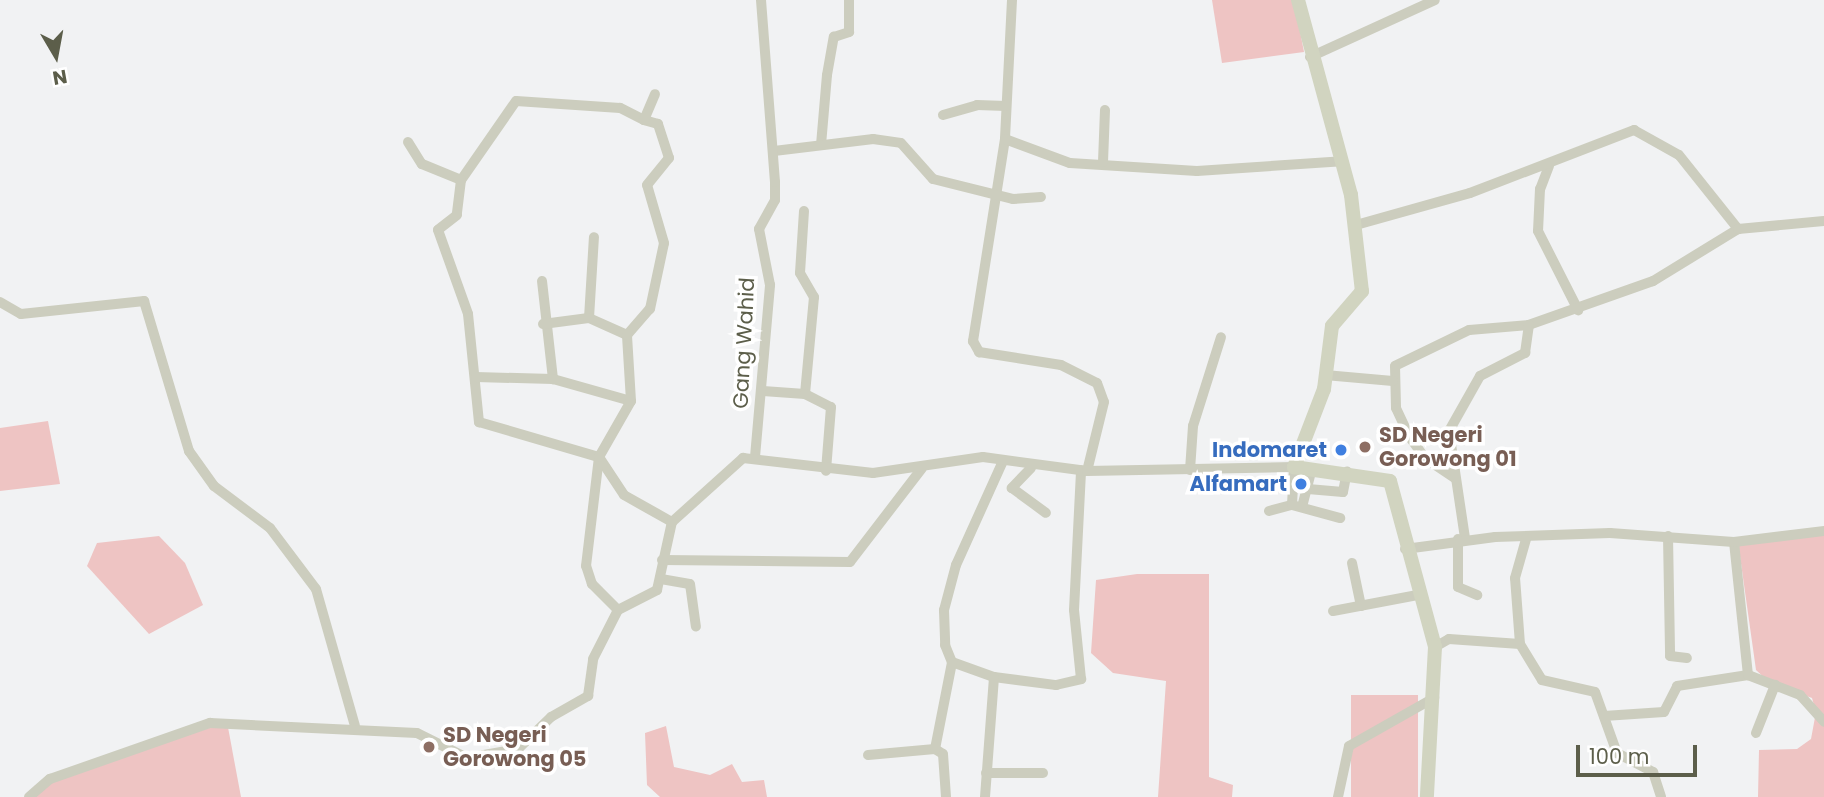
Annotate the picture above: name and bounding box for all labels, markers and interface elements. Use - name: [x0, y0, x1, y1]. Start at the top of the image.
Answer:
- north arrow: [21, 21, 91, 91]
- text: N: [50, 63, 69, 92]
- street label: Gang Wahid: [728, 277, 760, 409]
- place label: SD Negeri Gorowong 01: [1379, 422, 1517, 472]
- place label: Indomaret: [1212, 437, 1327, 463]
- marker: SD Negeri Gorowong 01: [1357, 439, 1373, 455]
- marker: Indomaret: [1333, 442, 1349, 458]
- place label: Alfamart: [1189, 471, 1287, 497]
- marker: Alfamart: [1293, 476, 1309, 492]
- place label: SD Negeri Gorowong 05: [443, 722, 587, 772]
- scale bar: [1579, 730, 1700, 774]
- marker: SD Negeri Gorowong 05: [421, 739, 437, 755]
- text: 100 m: [1589, 742, 1649, 771]

